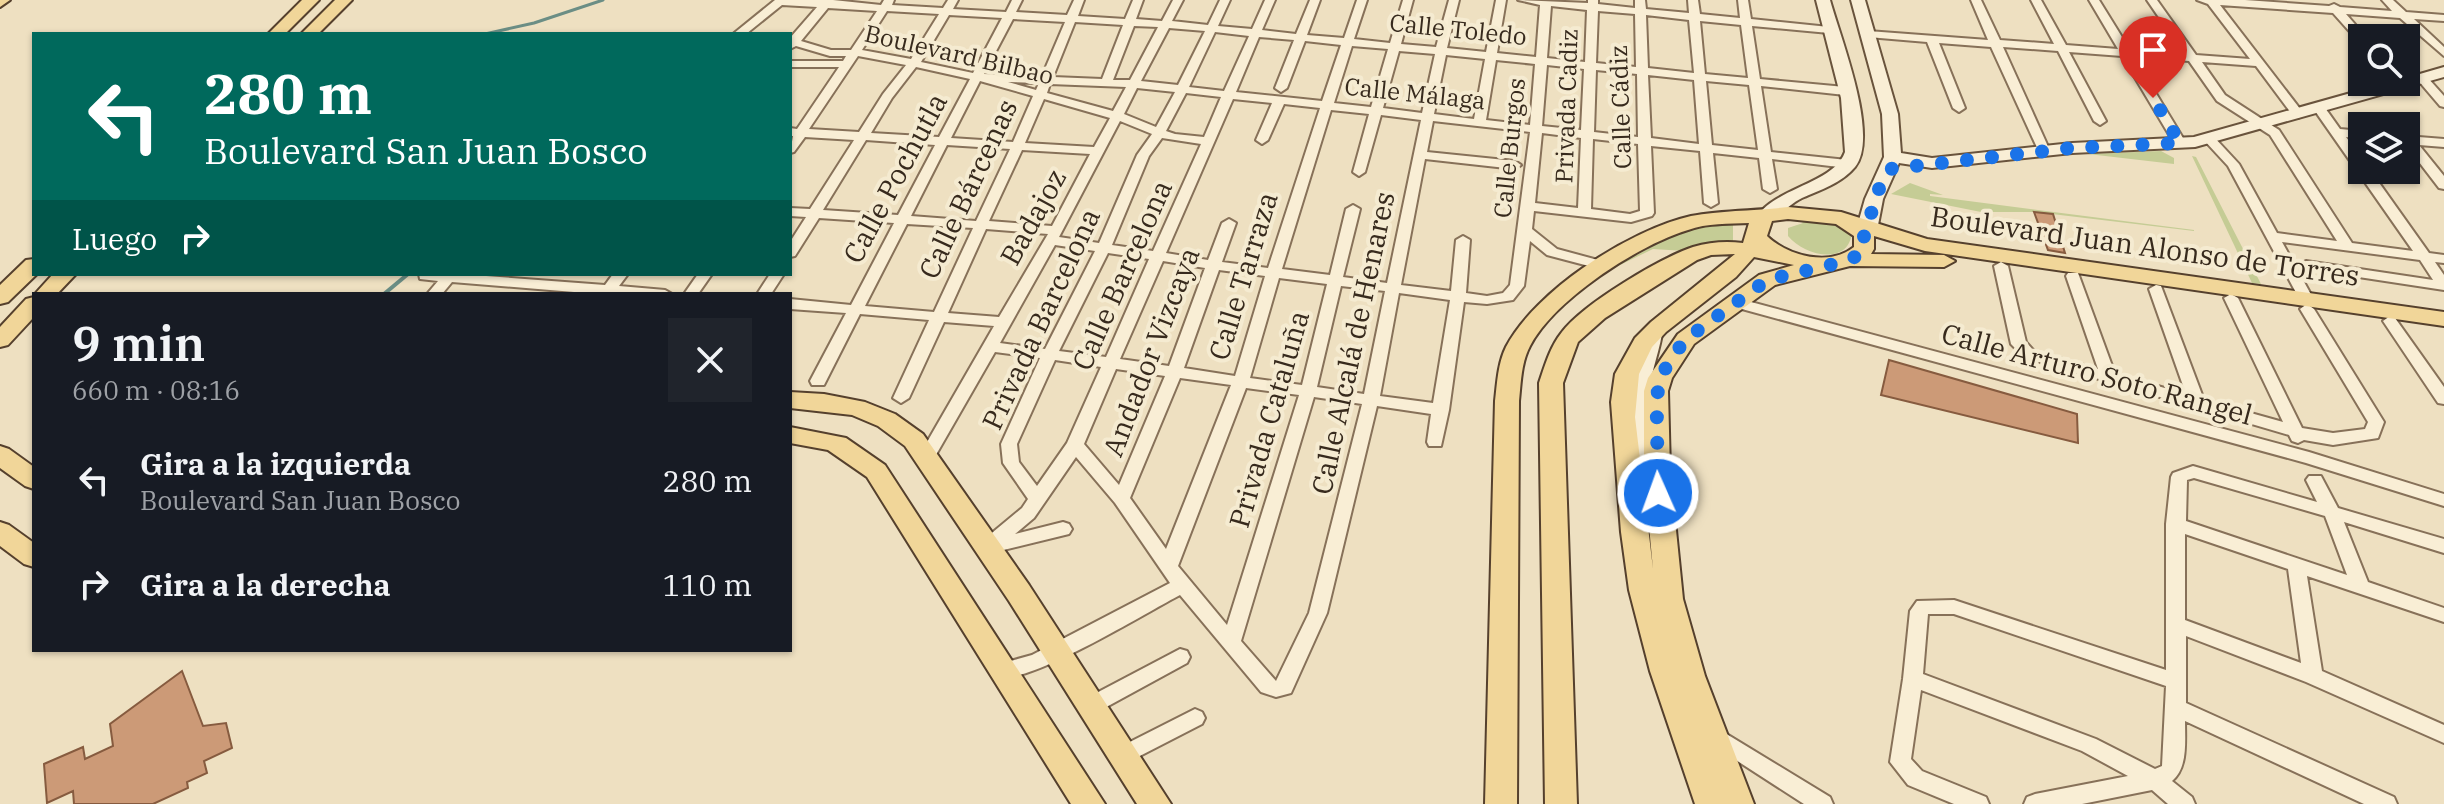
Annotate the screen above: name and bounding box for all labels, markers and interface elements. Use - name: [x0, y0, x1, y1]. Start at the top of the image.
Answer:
- street label: Calle Toledo: [1388, 6, 1528, 52]
- pin: [2119, 16, 2187, 98]
- street label: Boulevard Bilbao: [862, 17, 1057, 91]
- map controls: [2348, 24, 2420, 184]
- button: search: [2348, 24, 2420, 96]
- street label: Privada Cadiz: [1547, 28, 1585, 184]
- icon: arrive: [2131, 28, 2175, 72]
- street label: Calle Cádiz: [1602, 44, 1638, 170]
- text: 280 m: [204, 57, 372, 129]
- icon: left: [72, 64, 176, 168]
- street label: Calle Málaga: [1343, 70, 1487, 116]
- street label: Calle Burgos: [1486, 76, 1532, 220]
- street label: Calle Pochutla: [834, 86, 955, 269]
- street label: Calle Bárcenas: [910, 93, 1025, 285]
- button: layers: [2348, 112, 2420, 184]
- text: Boulevard San Juan Bosco: [204, 127, 648, 174]
- street label: Badajoz: [991, 162, 1074, 271]
- street label: Calle Barcelona: [1063, 174, 1180, 376]
- street label: Calle Tarraza: [1199, 187, 1286, 364]
- street label: Calle Alcalá de Henares: [1302, 188, 1403, 498]
- street label: Boulevard Juan Alonso de Torres: [1928, 197, 2362, 294]
- street label: Privada Barcelona: [973, 202, 1108, 435]
- icon: right: [173, 216, 217, 260]
- text: Luego: [72, 219, 157, 258]
- street label: Andador Vizcaya: [1094, 242, 1207, 462]
- street label: Privada Cataluña: [1220, 306, 1317, 532]
- text: 9 min: [72, 312, 205, 374]
- street label: Calle Arturo Soto Rangel: [1938, 314, 2257, 433]
- button: close: [668, 318, 752, 402]
- text: 660 m · 08:16: [72, 373, 240, 407]
- text: Gira a la izquierda: [140, 444, 411, 483]
- position arrow: [1616, 451, 1700, 535]
- icon: left: [72, 458, 116, 502]
- text: 280 m: [662, 461, 752, 500]
- text: Boulevard San Juan Bosco: [140, 483, 460, 517]
- icon: right: [72, 562, 116, 606]
- text: Gira a la derecha: [140, 565, 391, 604]
- text: 110 m: [662, 565, 752, 604]

